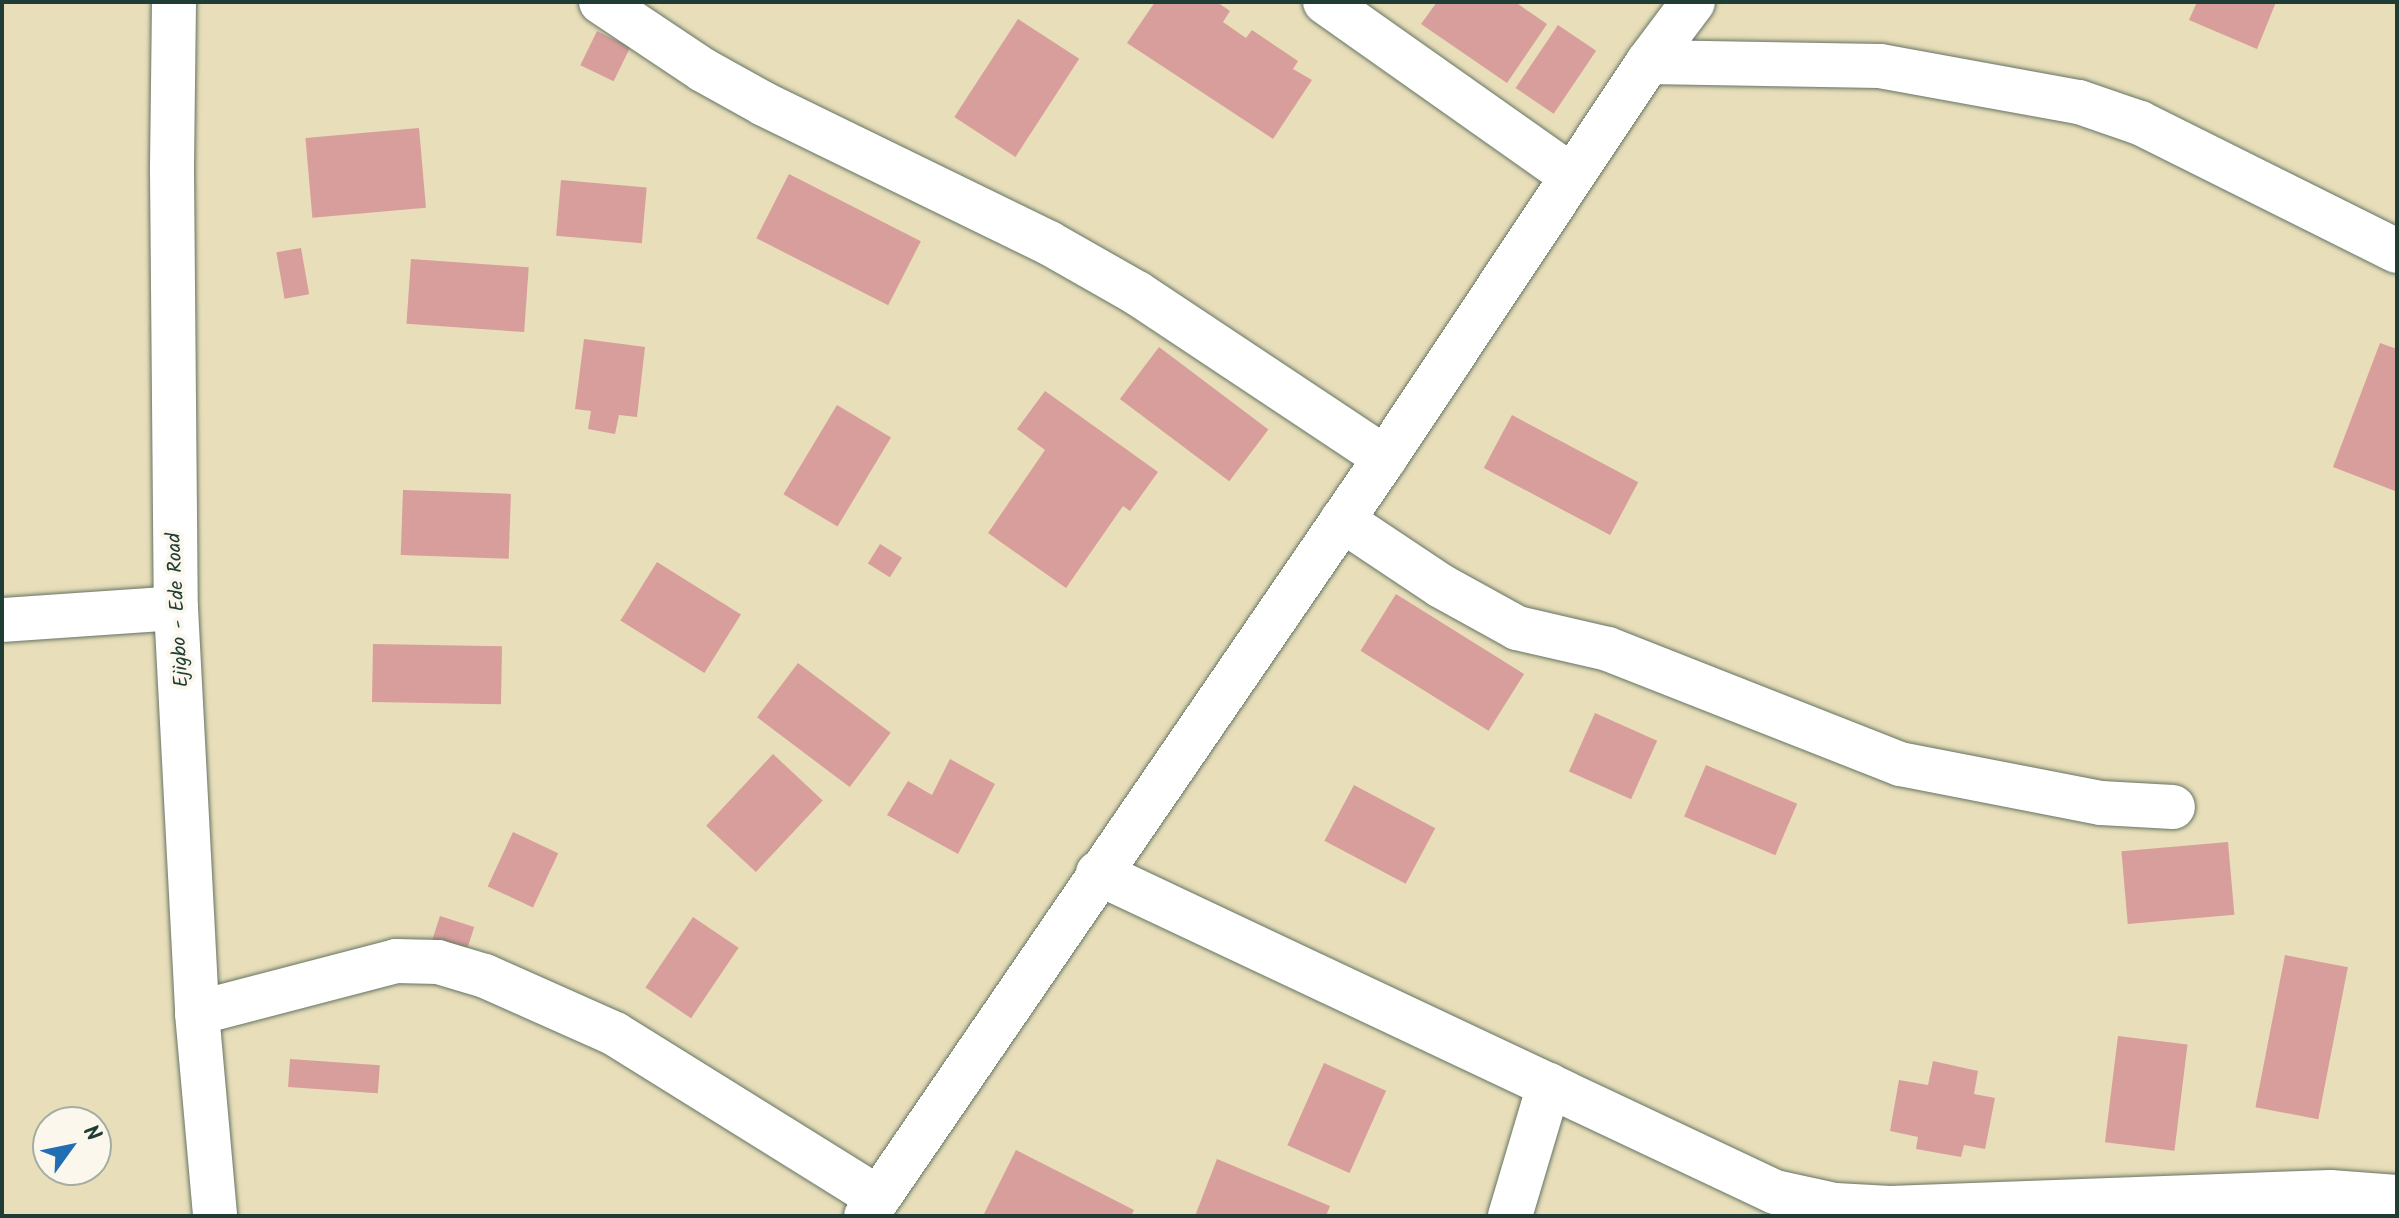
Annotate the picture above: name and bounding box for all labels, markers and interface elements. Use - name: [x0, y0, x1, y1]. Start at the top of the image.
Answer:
- street label: Ejigbo - Ede Road: [163, 532, 195, 688]
- north arrow: [32, 1106, 112, 1186]
- text: N: [72, 1118, 109, 1149]

